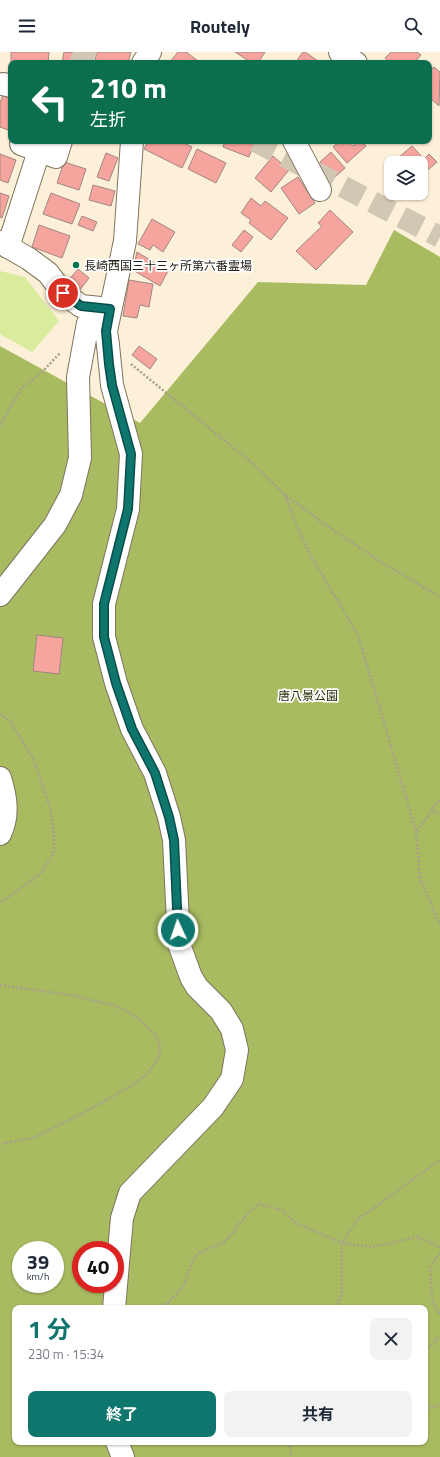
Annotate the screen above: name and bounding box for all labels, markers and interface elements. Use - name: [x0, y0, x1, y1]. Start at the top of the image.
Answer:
- text: Routely: [190, 13, 250, 40]
- icon: menu: [16, 15, 38, 37]
- icon: search: [402, 15, 424, 37]
- text: 210 m: [90, 66, 167, 109]
- icon: left: [24, 76, 76, 128]
- text: 左折: [90, 106, 126, 133]
- map controls: [384, 156, 428, 200]
- button: layers: [384, 156, 428, 200]
- place label: 長崎西国三十三ヶ所第六番霊場: [84, 256, 252, 275]
- marker: 長崎西国三十三ヶ所第六番霊場: [71, 260, 81, 270]
- pin: [46, 276, 80, 310]
- icon: arrive: [52, 282, 74, 304]
- park label: 唐八景公園: [278, 686, 338, 705]
- position arrow: [157, 909, 199, 951]
- speed limit sign: 40: [72, 1241, 124, 1293]
- text: 39: [27, 1246, 49, 1277]
- text: km/h: [27, 1269, 49, 1284]
- text: 1 分: [28, 1311, 71, 1347]
- button: close: [370, 1318, 412, 1360]
- text: 230 m · 15:34: [28, 1344, 104, 1364]
- button: 終了: [28, 1391, 216, 1437]
- button: 共有: [224, 1391, 412, 1437]

